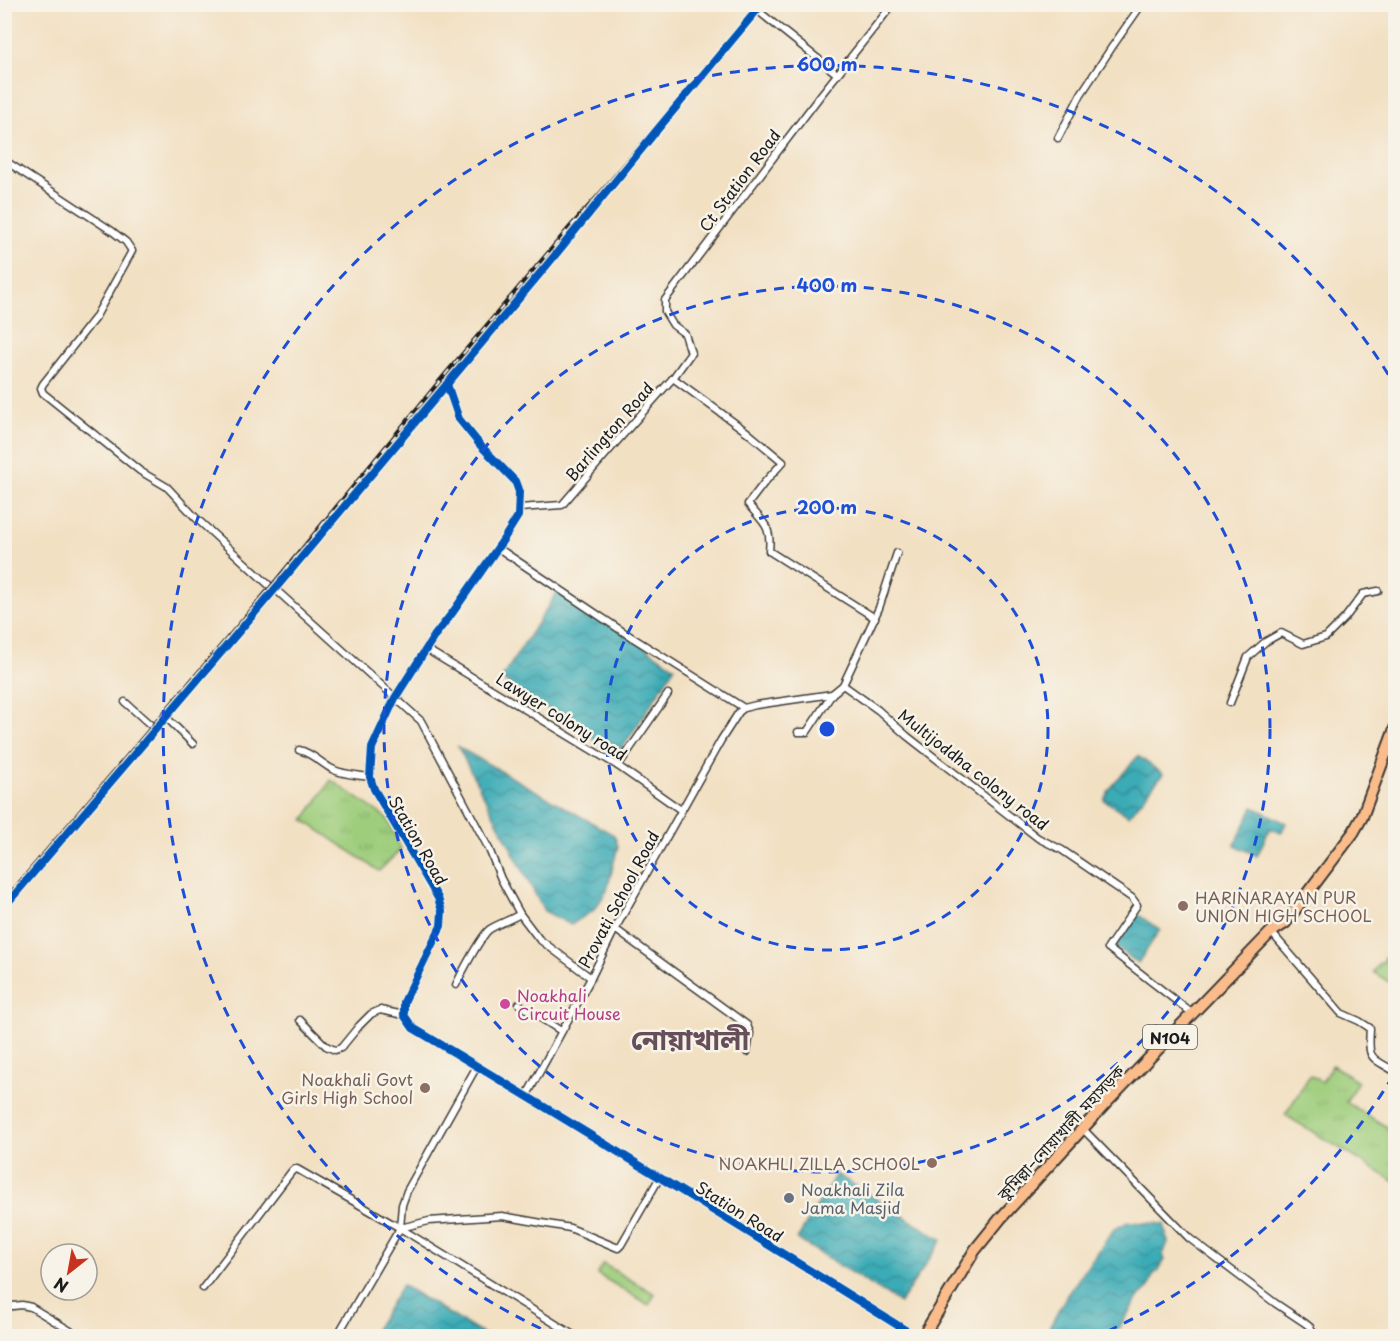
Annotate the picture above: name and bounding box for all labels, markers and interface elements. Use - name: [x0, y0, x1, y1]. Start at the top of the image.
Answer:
- text: 600 m: [796, 50, 858, 77]
- street label: Ct Station Road: [692, 124, 786, 236]
- text: 400 m: [797, 271, 857, 298]
- street label: Barlington Road: [559, 376, 659, 486]
- text: 200 m: [797, 493, 857, 520]
- street label: Lawyer colony road: [492, 666, 632, 766]
- street label: Multijoddha colony road: [894, 703, 1054, 835]
- centre of rings: [817, 719, 837, 739]
- street label: Station Road: [384, 791, 454, 889]
- street label: Provati School Road: [572, 826, 664, 972]
- place label: HARINARAYAN PUR UNION HIGH SCHOOL: [1195, 885, 1372, 927]
- marker: HARINARAYAN PUR UNION HIGH SCHOOL: [1176, 899, 1190, 913]
- place label: Noakhali Circuit House: [517, 983, 621, 1025]
- marker: Noakhali Circuit House: [498, 997, 512, 1011]
- district label: নোয়াখালী: [631, 1017, 750, 1060]
- road number: N104: [1143, 1025, 1197, 1049]
- street label: কুমিল্লা–নোয়াখালী মহাসড়ক: [990, 1058, 1130, 1206]
- place label: Noakhali Govt Girls High School: [281, 1067, 413, 1109]
- marker: Noakhali Govt Girls High School: [418, 1081, 432, 1095]
- place label: NOAKHLI ZILLA SCHOOL: [718, 1151, 920, 1175]
- marker: NOAKHLI ZILLA SCHOOL: [925, 1156, 939, 1170]
- street label: Station Road: [692, 1174, 788, 1248]
- place label: Noakhali Zila Jama Masjid: [801, 1177, 904, 1219]
- marker: Noakhali Zila Jama Masjid: [782, 1191, 796, 1205]
- north arrow: [39, 1242, 99, 1302]
- text: N: [49, 1272, 72, 1299]

